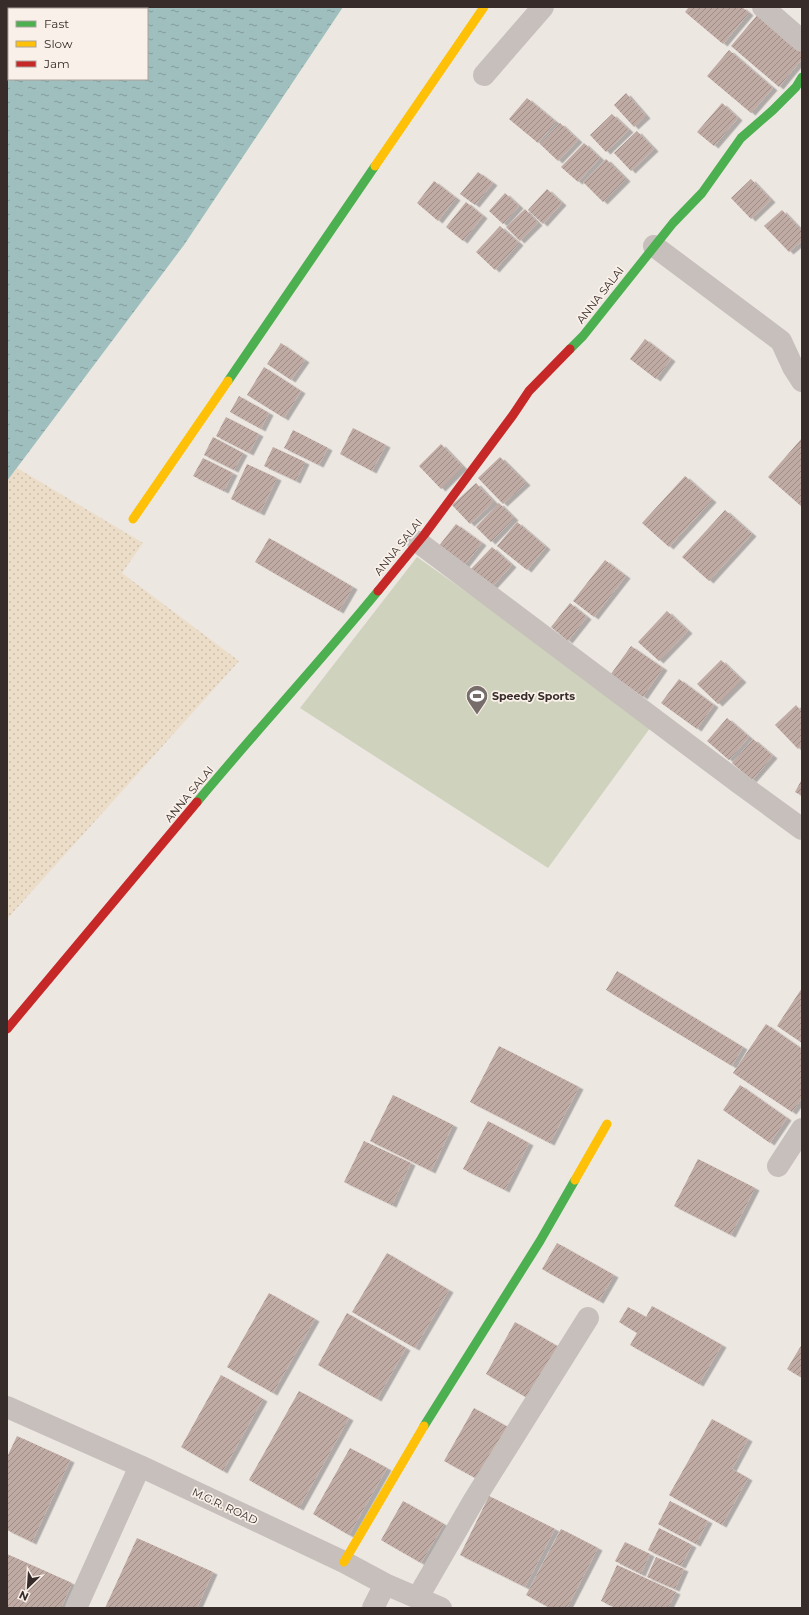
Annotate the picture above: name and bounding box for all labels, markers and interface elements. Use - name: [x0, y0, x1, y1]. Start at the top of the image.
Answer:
- legend: [8, 8, 148, 80]
- text: Fast: [44, 16, 69, 31]
- text: Slow: [44, 36, 73, 51]
- text: Jam: [43, 56, 70, 71]
- street label: ANNA SALAI: [573, 264, 627, 326]
- street label: ANNA SALAI: [371, 516, 425, 578]
- sports icon: Speedy Sports: [464, 683, 490, 716]
- place label: Speedy Sports: [492, 689, 575, 703]
- street label: ANNA SALAI: [161, 763, 217, 825]
- street label: M.G.R. ROAD: [190, 1485, 260, 1527]
- north arrow: [8, 1567, 48, 1607]
- text: N: [17, 1588, 31, 1604]

